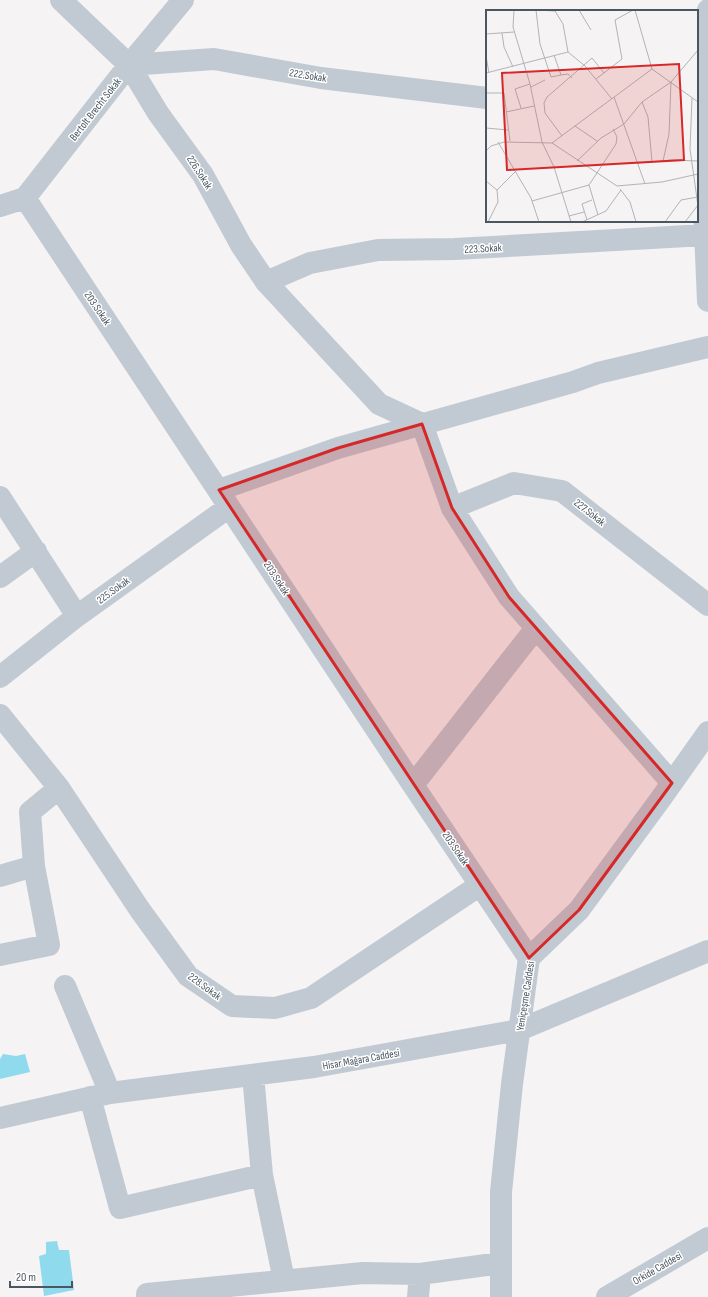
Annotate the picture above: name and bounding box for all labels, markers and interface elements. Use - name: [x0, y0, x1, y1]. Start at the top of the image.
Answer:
- inset map: [486, 10, 698, 222]
- street label: 222.Sokak: [288, 66, 328, 85]
- street label: Bertolt Brecht Sokak: [67, 75, 124, 143]
- street label: 226.Sokak: [184, 153, 216, 192]
- street label: 223.Sokak: [464, 241, 503, 256]
- street label: 203.Sokak: [82, 289, 114, 328]
- street label: 227.Sokak: [571, 496, 609, 529]
- street label: 203.Sokak: [261, 559, 293, 598]
- street label: 225.Sokak: [94, 574, 133, 607]
- street label: 203.Sokak: [440, 829, 472, 868]
- street label: Yeniçeşme Caddesi: [514, 960, 537, 1032]
- street label: 228.Sokak: [186, 970, 224, 1003]
- street label: Hisar Mağara Caddesi: [322, 1046, 401, 1073]
- street label: Orkide Caddesi: [630, 1249, 684, 1288]
- scale bar: [10, 1263, 72, 1289]
- text: 20 m: [16, 1270, 36, 1285]

